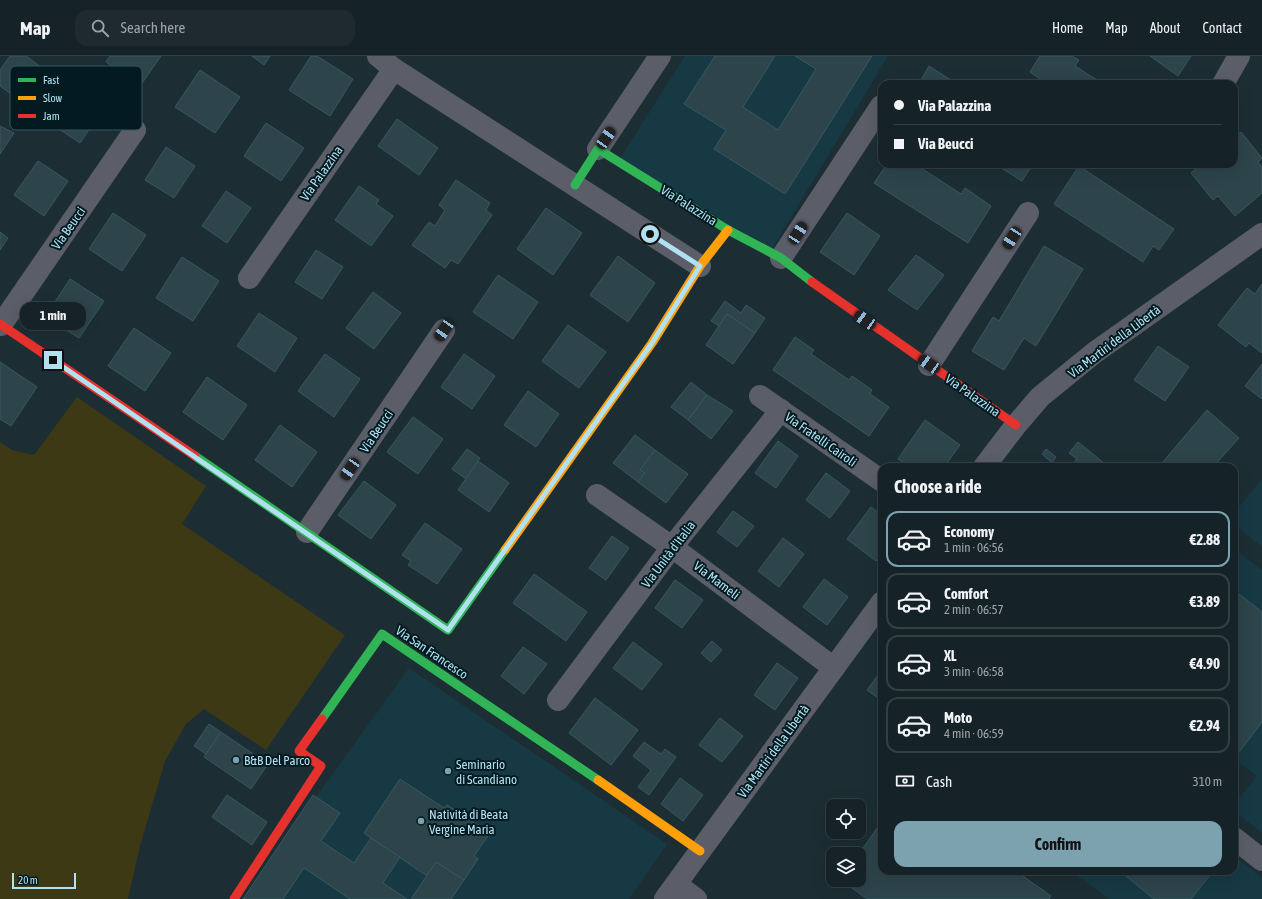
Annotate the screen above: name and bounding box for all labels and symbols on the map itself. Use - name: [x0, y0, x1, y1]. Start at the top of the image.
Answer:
- legend: [10, 66, 142, 130]
- text: Fast: [43, 74, 59, 86]
- text: Slow: [43, 92, 62, 104]
- text: Jam: [43, 110, 60, 122]
- car: [594, 125, 618, 151]
- street label: Via Palazzina: [297, 143, 346, 204]
- street label: Via Palazzina: [658, 182, 720, 229]
- street label: Via Beucci: [48, 204, 88, 252]
- car: [786, 220, 810, 246]
- route start: [641, 225, 659, 243]
- car: [1000, 225, 1024, 251]
- callout: 1 min: [20, 302, 86, 330]
- street label: Via Martiri della Libertà: [1065, 302, 1163, 381]
- car: [852, 308, 878, 332]
- car: [432, 317, 456, 343]
- route end: [44, 351, 62, 369]
- car: [916, 352, 942, 376]
- street label: Via Palazzina: [942, 371, 1003, 420]
- street label: Via Beucci: [357, 407, 396, 455]
- street label: Via Fratelli Cairoli: [782, 409, 860, 470]
- car: [338, 456, 362, 482]
- street label: Via Unità d'Italia: [638, 518, 698, 591]
- street label: Via Mameli: [691, 558, 743, 603]
- street label: Via San Francesco: [393, 623, 471, 682]
- street label: Via Martiri della Libertà: [735, 702, 812, 801]
- place label: B&B Del Parco: [244, 753, 310, 768]
- marker: B&B Del Parco: [231, 755, 241, 765]
- place label: Seminario di Scandiano: [456, 757, 517, 787]
- marker: Seminario di Scandiano: [443, 766, 453, 776]
- place label: Natività di Beata Vergine Maria: [429, 807, 508, 837]
- marker: Natività di Beata Vergine Maria: [416, 816, 426, 826]
- scale bar: [12, 871, 76, 890]

